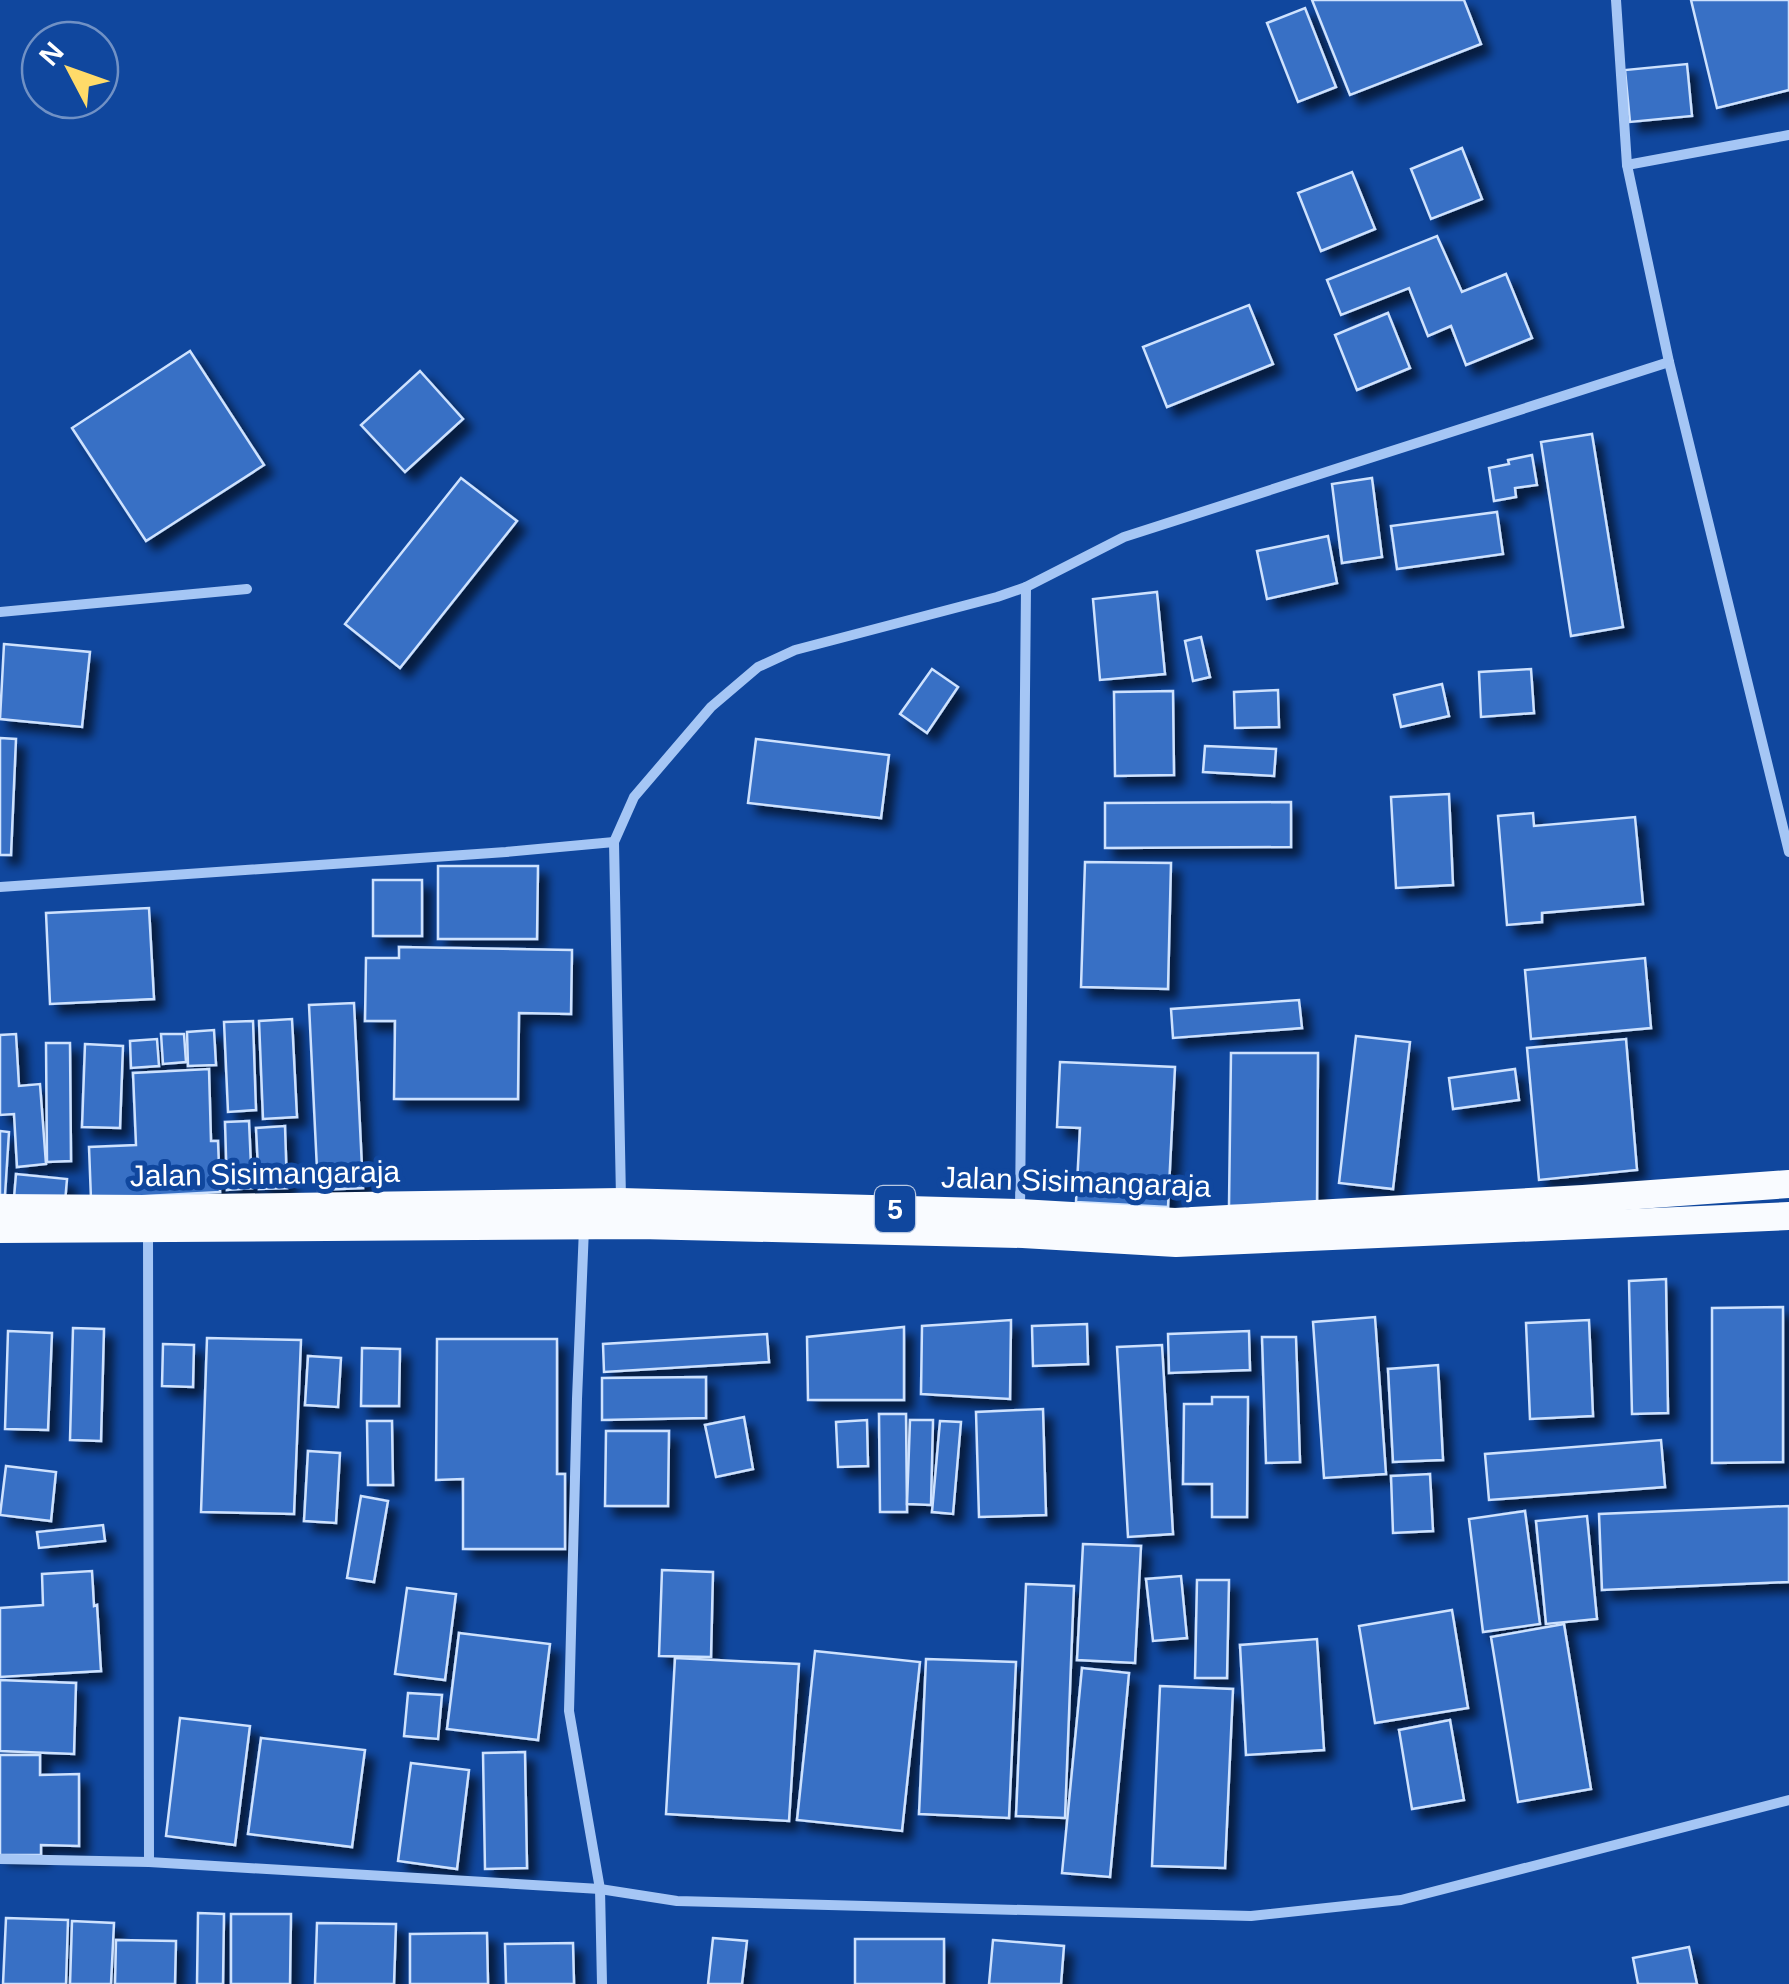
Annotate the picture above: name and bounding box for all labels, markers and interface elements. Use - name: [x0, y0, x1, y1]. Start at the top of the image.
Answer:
- north arrow: [20, 20, 120, 120]
- text: N: [33, 36, 70, 72]
- street label: Jalan Sisimangaraja: [130, 1155, 401, 1192]
- street label: Jalan Sisimangaraja: [940, 1160, 1212, 1203]
- road number: 5: [875, 1186, 915, 1232]

